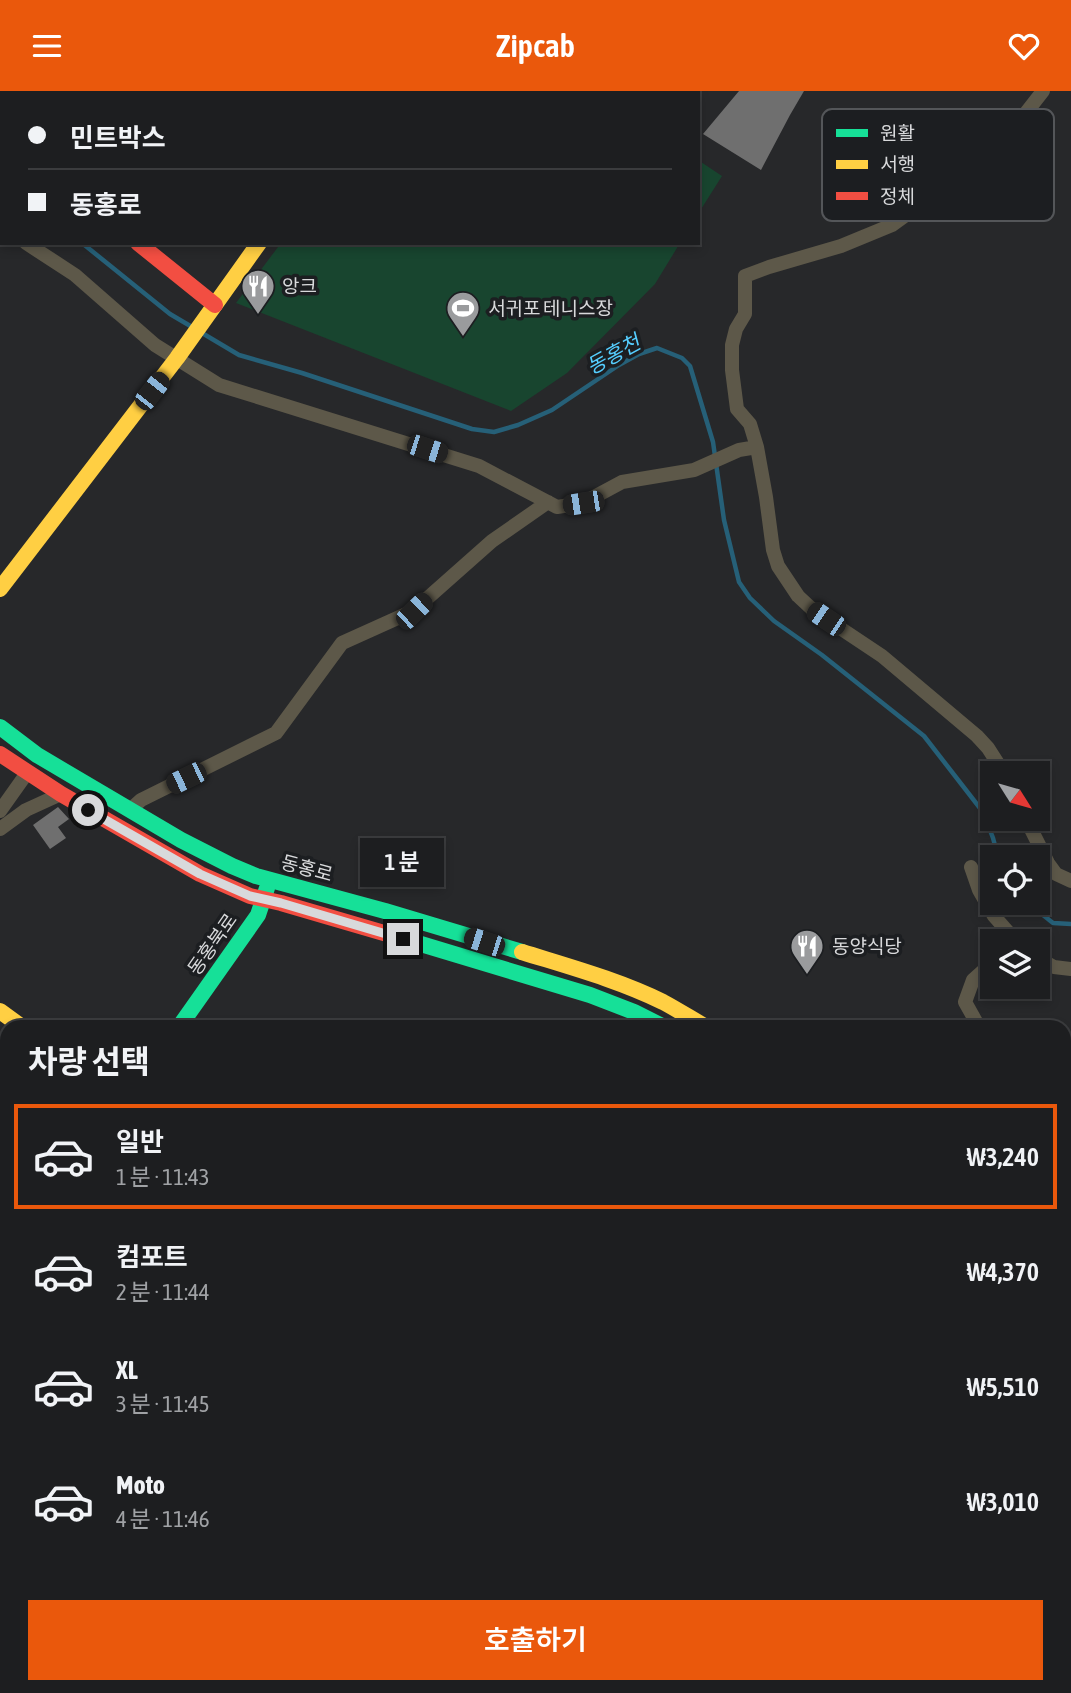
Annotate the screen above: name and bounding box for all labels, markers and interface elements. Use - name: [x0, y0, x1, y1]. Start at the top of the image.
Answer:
- icon: menu: [28, 27, 66, 65]
- text: Zipcab: [496, 27, 575, 64]
- icon: heart: [1005, 27, 1043, 65]
- legend: [822, 109, 1054, 221]
- text: 원활: [880, 122, 915, 144]
- text: 민트박스: [70, 123, 166, 153]
- text: 서행: [880, 153, 915, 175]
- text: 정체: [880, 185, 915, 207]
- text: 동홍로: [70, 190, 142, 220]
- restaurant icon: 앙크: [239, 267, 277, 316]
- place label: 앙크: [282, 275, 317, 297]
- sports icon: 서귀포 테니스장: [444, 289, 482, 338]
- place label: 서귀포 테니스장: [488, 297, 613, 319]
- water label: 동홍천: [582, 328, 647, 379]
- car: [131, 368, 174, 414]
- car: [404, 433, 451, 465]
- car: [561, 489, 606, 517]
- car: [392, 589, 437, 633]
- car: [803, 599, 850, 639]
- car: [163, 759, 210, 797]
- north arrow: [980, 761, 1050, 831]
- map controls: [980, 761, 1050, 999]
- route start: [72, 794, 104, 826]
- callout: 1 분: [361, 837, 445, 887]
- button: locate: [980, 845, 1050, 915]
- text: 1 분: [384, 849, 420, 875]
- street label: 동홍로: [279, 851, 335, 885]
- street label: 동홍북로: [183, 909, 241, 979]
- route end: [387, 923, 419, 955]
- car: [461, 926, 508, 958]
- restaurant icon: 동양식당: [788, 927, 826, 976]
- button: layers: [980, 929, 1050, 999]
- place label: 동양식당: [832, 935, 902, 957]
- text: 차량 선택: [28, 1043, 150, 1080]
- icon: car: [32, 1125, 95, 1188]
- text: 일반: [116, 1127, 164, 1157]
- text: ₩3,240: [967, 1142, 1039, 1172]
- text: 1 분 · 11:43: [116, 1164, 210, 1190]
- icon: car: [32, 1240, 95, 1303]
- text: 컴포트: [116, 1242, 188, 1272]
- text: ₩4,370: [967, 1257, 1039, 1287]
- text: 2 분 · 11:44: [116, 1279, 210, 1305]
- icon: car: [32, 1355, 95, 1418]
- text: XL: [116, 1355, 138, 1385]
- text: ₩5,510: [967, 1372, 1039, 1402]
- text: 3 분 · 11:45: [116, 1391, 210, 1417]
- icon: car: [32, 1470, 95, 1533]
- text: Moto: [116, 1470, 165, 1500]
- text: ₩3,010: [967, 1487, 1039, 1517]
- text: 4 분 · 11:46: [116, 1506, 210, 1532]
- button: 호출하기: [28, 1600, 1043, 1680]

